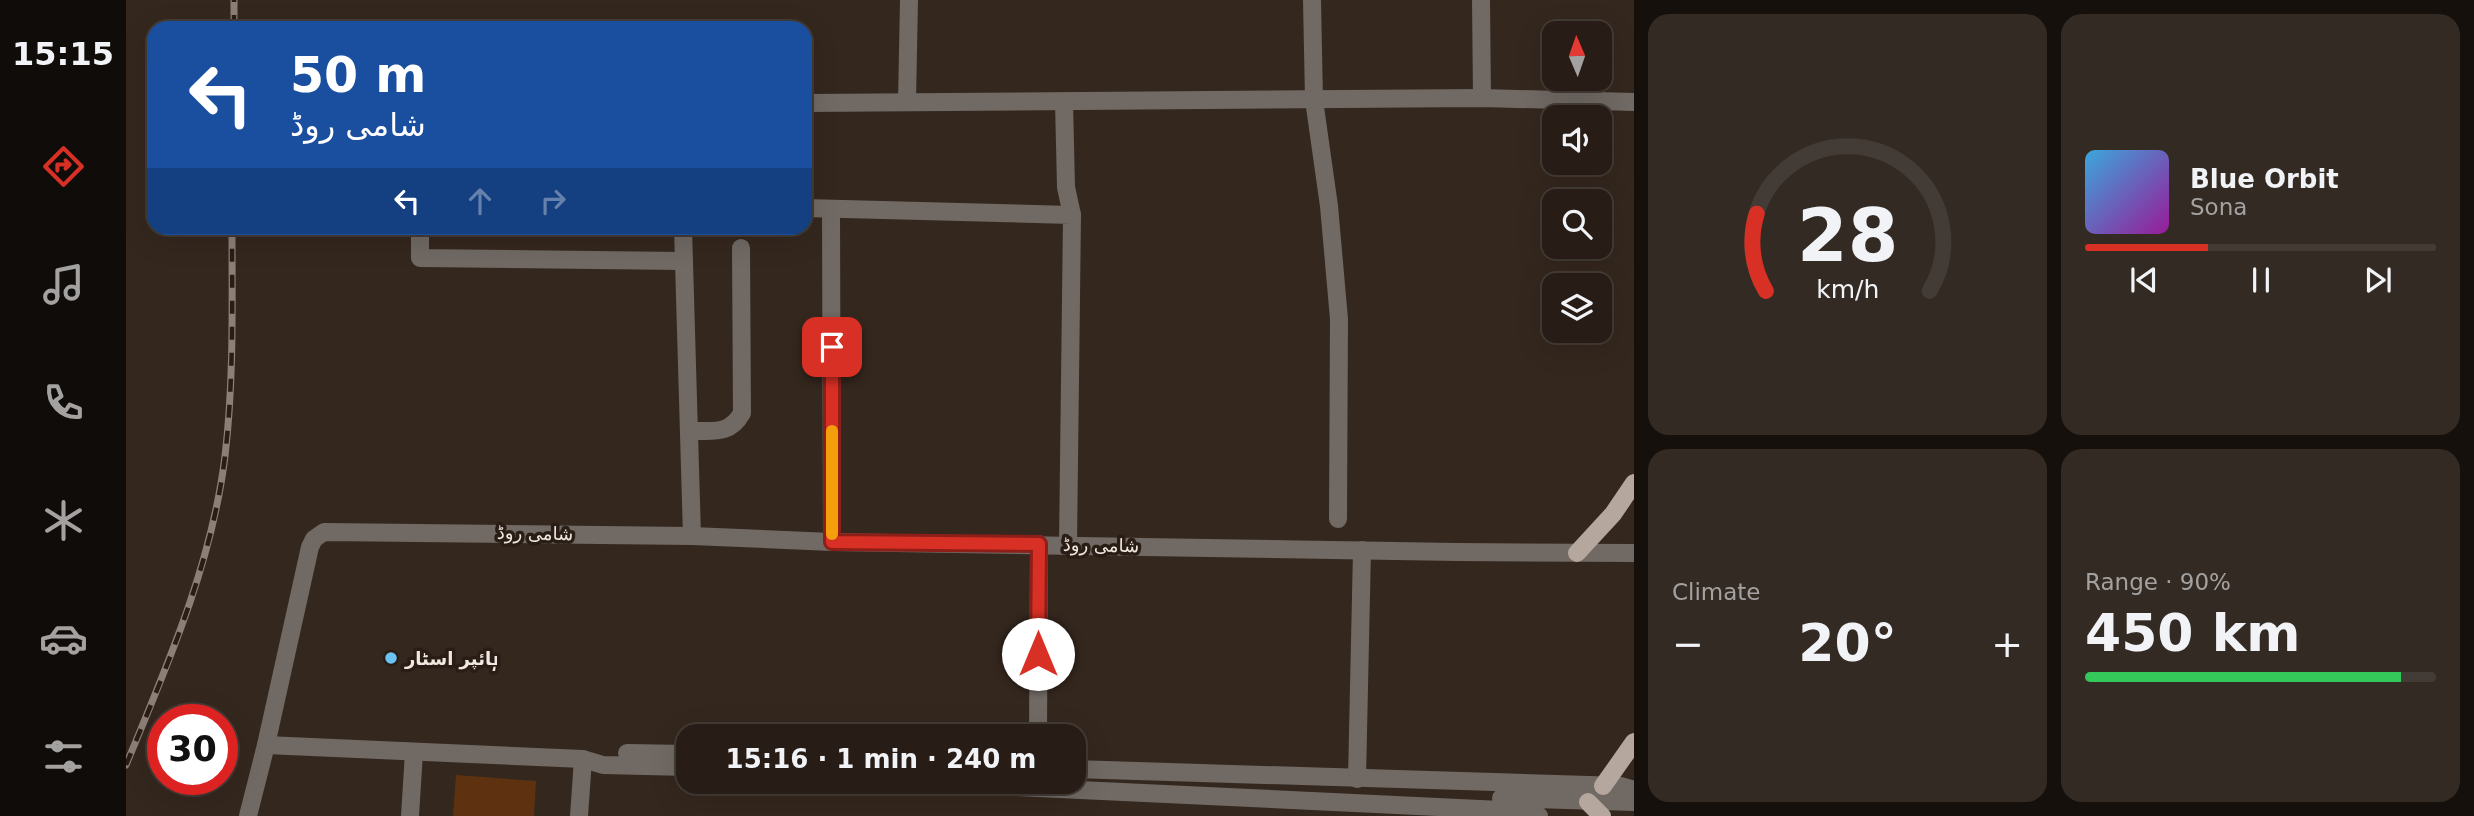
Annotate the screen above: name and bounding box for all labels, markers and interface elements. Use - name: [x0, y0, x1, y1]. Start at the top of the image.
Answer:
- north arrow: [1542, 21, 1612, 91]
- map controls: [1542, 21, 1612, 343]
- text: 15:15: [12, 35, 114, 73]
- text: 50 m: [290, 47, 426, 104]
- icon: left: [175, 49, 266, 140]
- button: sound: [1542, 105, 1612, 175]
- text: شامی روڈ: [290, 106, 426, 144]
- icon: directions: [39, 142, 88, 191]
- text: Blue Orbit: [2190, 164, 2339, 194]
- icon: left: [388, 182, 426, 220]
- icon: ahead: [461, 182, 499, 220]
- icon: right: [534, 182, 572, 220]
- button: search: [1542, 189, 1612, 259]
- text: 28: [1797, 193, 1898, 278]
- text: Sona: [2190, 194, 2247, 220]
- icon: music: [39, 260, 88, 309]
- icon: previous: [2125, 261, 2163, 299]
- icon: pause: [2242, 261, 2280, 299]
- icon: next: [2359, 261, 2397, 299]
- button: layers: [1542, 273, 1612, 343]
- text: km/h: [1816, 275, 1879, 304]
- pin: [802, 317, 862, 377]
- icon: arrive: [813, 328, 851, 366]
- icon: phone: [39, 378, 88, 427]
- icon: climate: [39, 496, 88, 545]
- street label: شامی روڈ: [497, 522, 573, 545]
- street label: شامی روڈ: [1063, 534, 1139, 557]
- text: Range · 90%: [2085, 569, 2231, 595]
- text: Climate: [1672, 579, 1761, 605]
- text: 450 km: [2085, 603, 2300, 663]
- text: 20°: [1798, 613, 1897, 673]
- icon: car: [39, 614, 88, 663]
- position arrow: [1001, 617, 1075, 691]
- text: −: [1672, 622, 1704, 666]
- text: +: [1991, 622, 2023, 666]
- place label: ہائپر اسٹار: [404, 648, 498, 671]
- marker: ہائپر اسٹار: [383, 650, 399, 666]
- speed limit sign: 30: [147, 704, 238, 795]
- icon: filters: [39, 732, 88, 781]
- text: 15:16 · 1 min · 240 m: [726, 744, 1036, 774]

